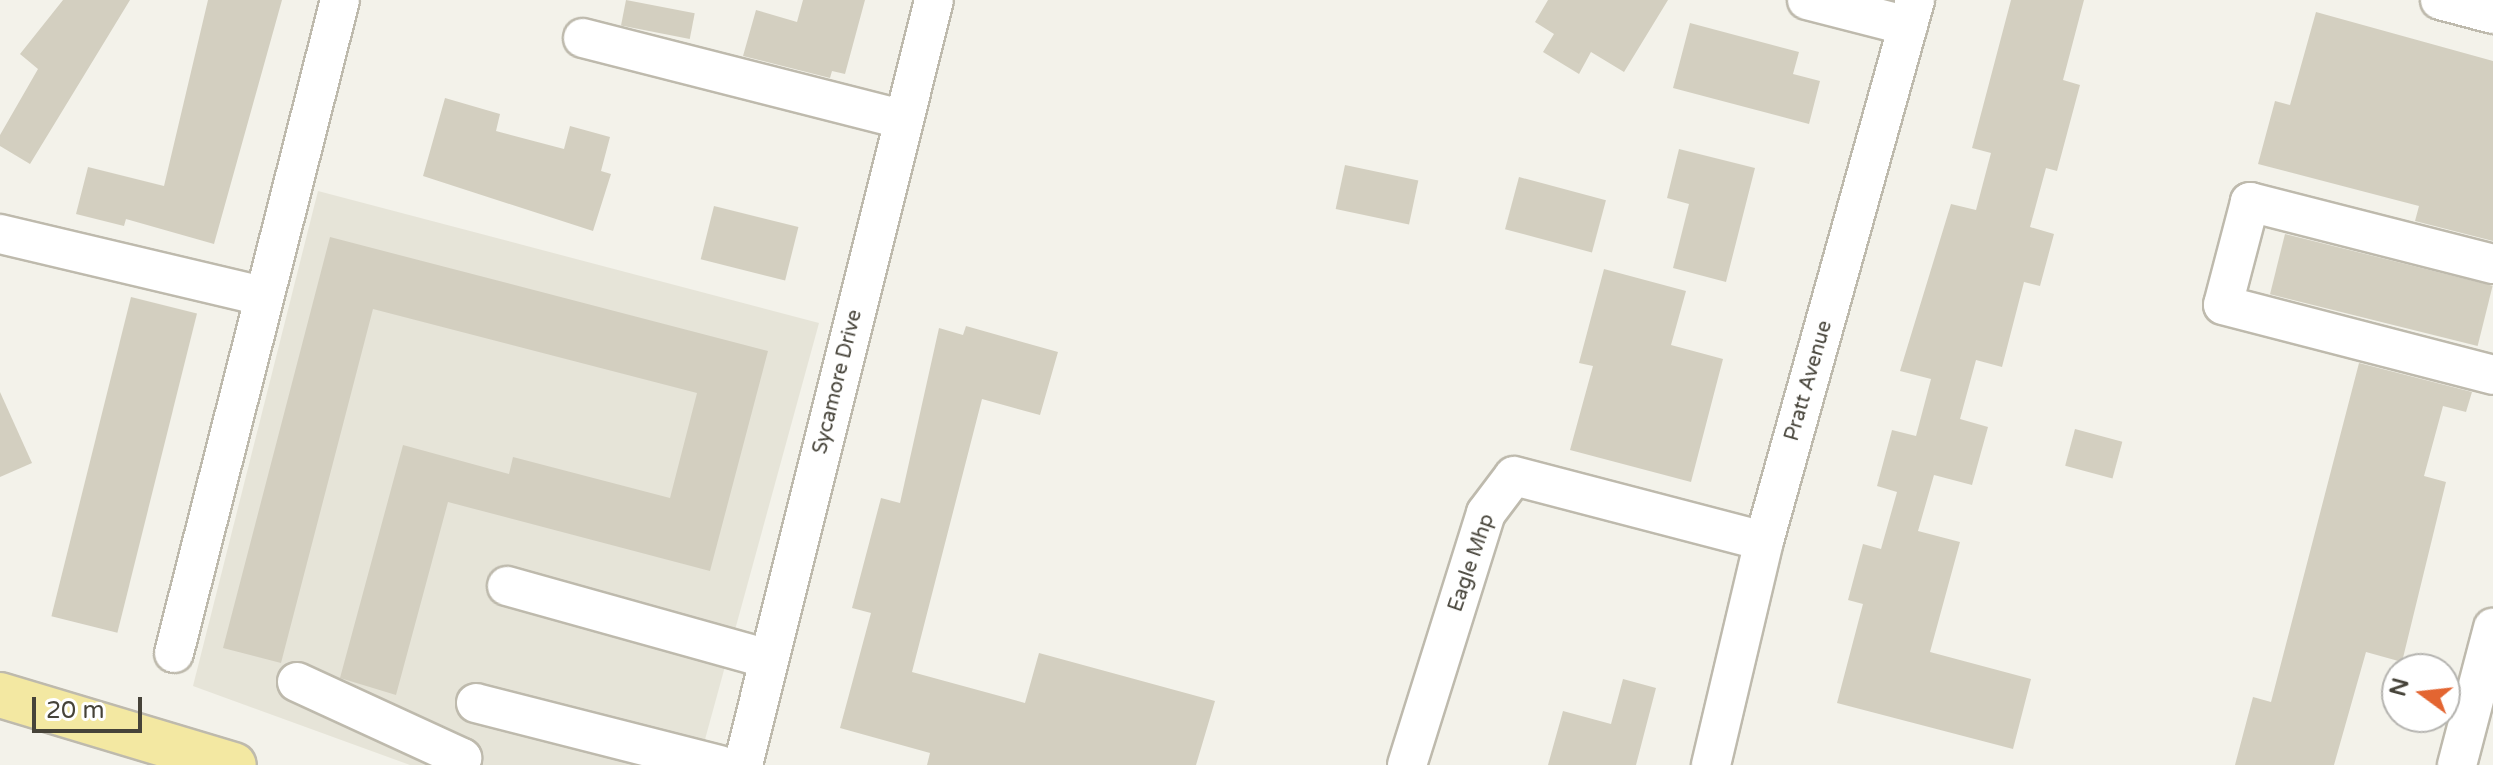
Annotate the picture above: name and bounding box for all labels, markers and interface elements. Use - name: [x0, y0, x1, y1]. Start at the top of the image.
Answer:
- street label: Sycamore Drive: [808, 307, 868, 457]
- street label: Pratt Avenue: [1780, 318, 1838, 444]
- street label: Eagle Mhp: [1444, 511, 1500, 615]
- north arrow: [2381, 653, 2461, 733]
- text: N: [2385, 675, 2415, 699]
- scale bar: [36, 681, 146, 731]
- text: 20 m: [46, 696, 104, 725]

